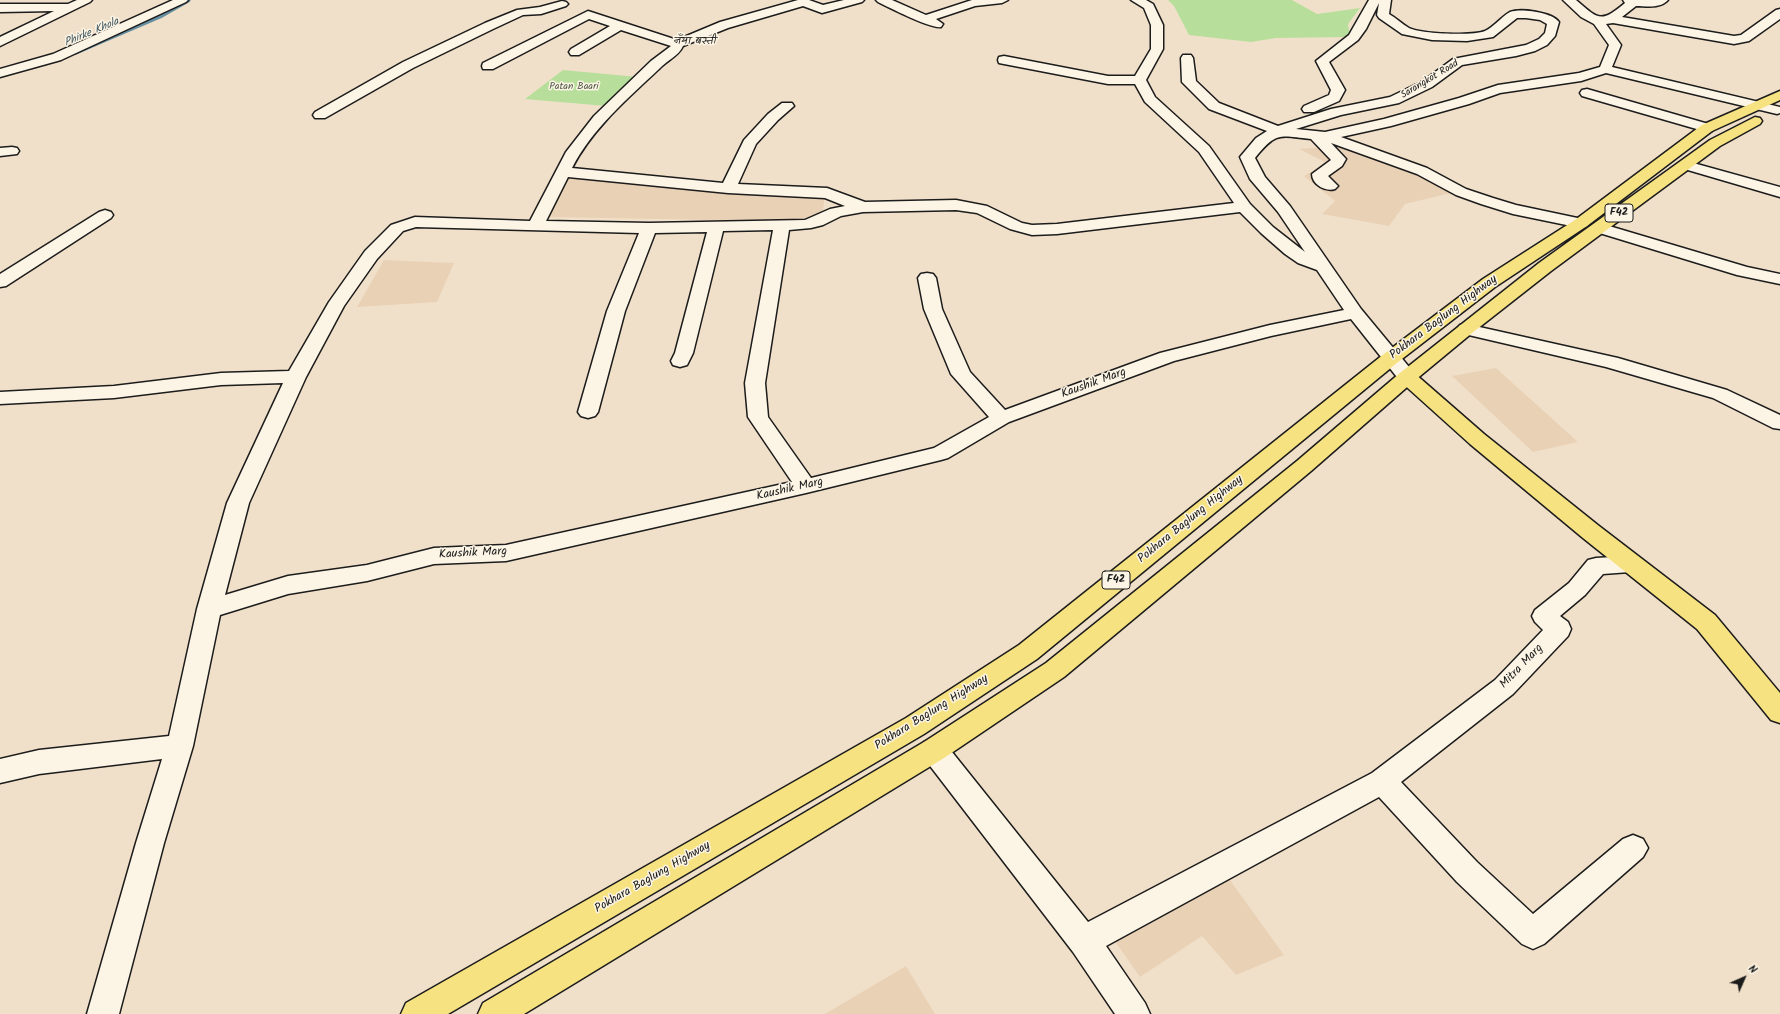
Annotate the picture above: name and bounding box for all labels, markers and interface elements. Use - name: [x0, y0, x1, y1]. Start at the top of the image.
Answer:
- water label: Phirke Khola: [63, 16, 121, 50]
- district label: नँया बस्ती: [674, 35, 716, 49]
- street label: Sarangkot Road: [1399, 58, 1461, 102]
- park label: Patan Baari: [549, 81, 599, 93]
- road number: F42: [1605, 204, 1633, 222]
- street label: Pokhara Baglung Highway: [1387, 273, 1501, 363]
- street label: Kaushik Marg: [1060, 366, 1128, 402]
- street label: Pokhara Baglung Highway: [1136, 473, 1246, 567]
- street label: Kaushik Marg: [755, 475, 825, 505]
- street label: Kaushik Marg: [439, 545, 507, 563]
- road number: F42: [1102, 571, 1130, 589]
- street label: Mitra Marg: [1497, 642, 1547, 692]
- street label: Pokhara Baglung Highway: [873, 672, 991, 754]
- street label: Pokhara Baglung Highway: [593, 839, 713, 917]
- north arrow: [1724, 958, 1764, 998]
- text: N: [1744, 961, 1761, 978]

